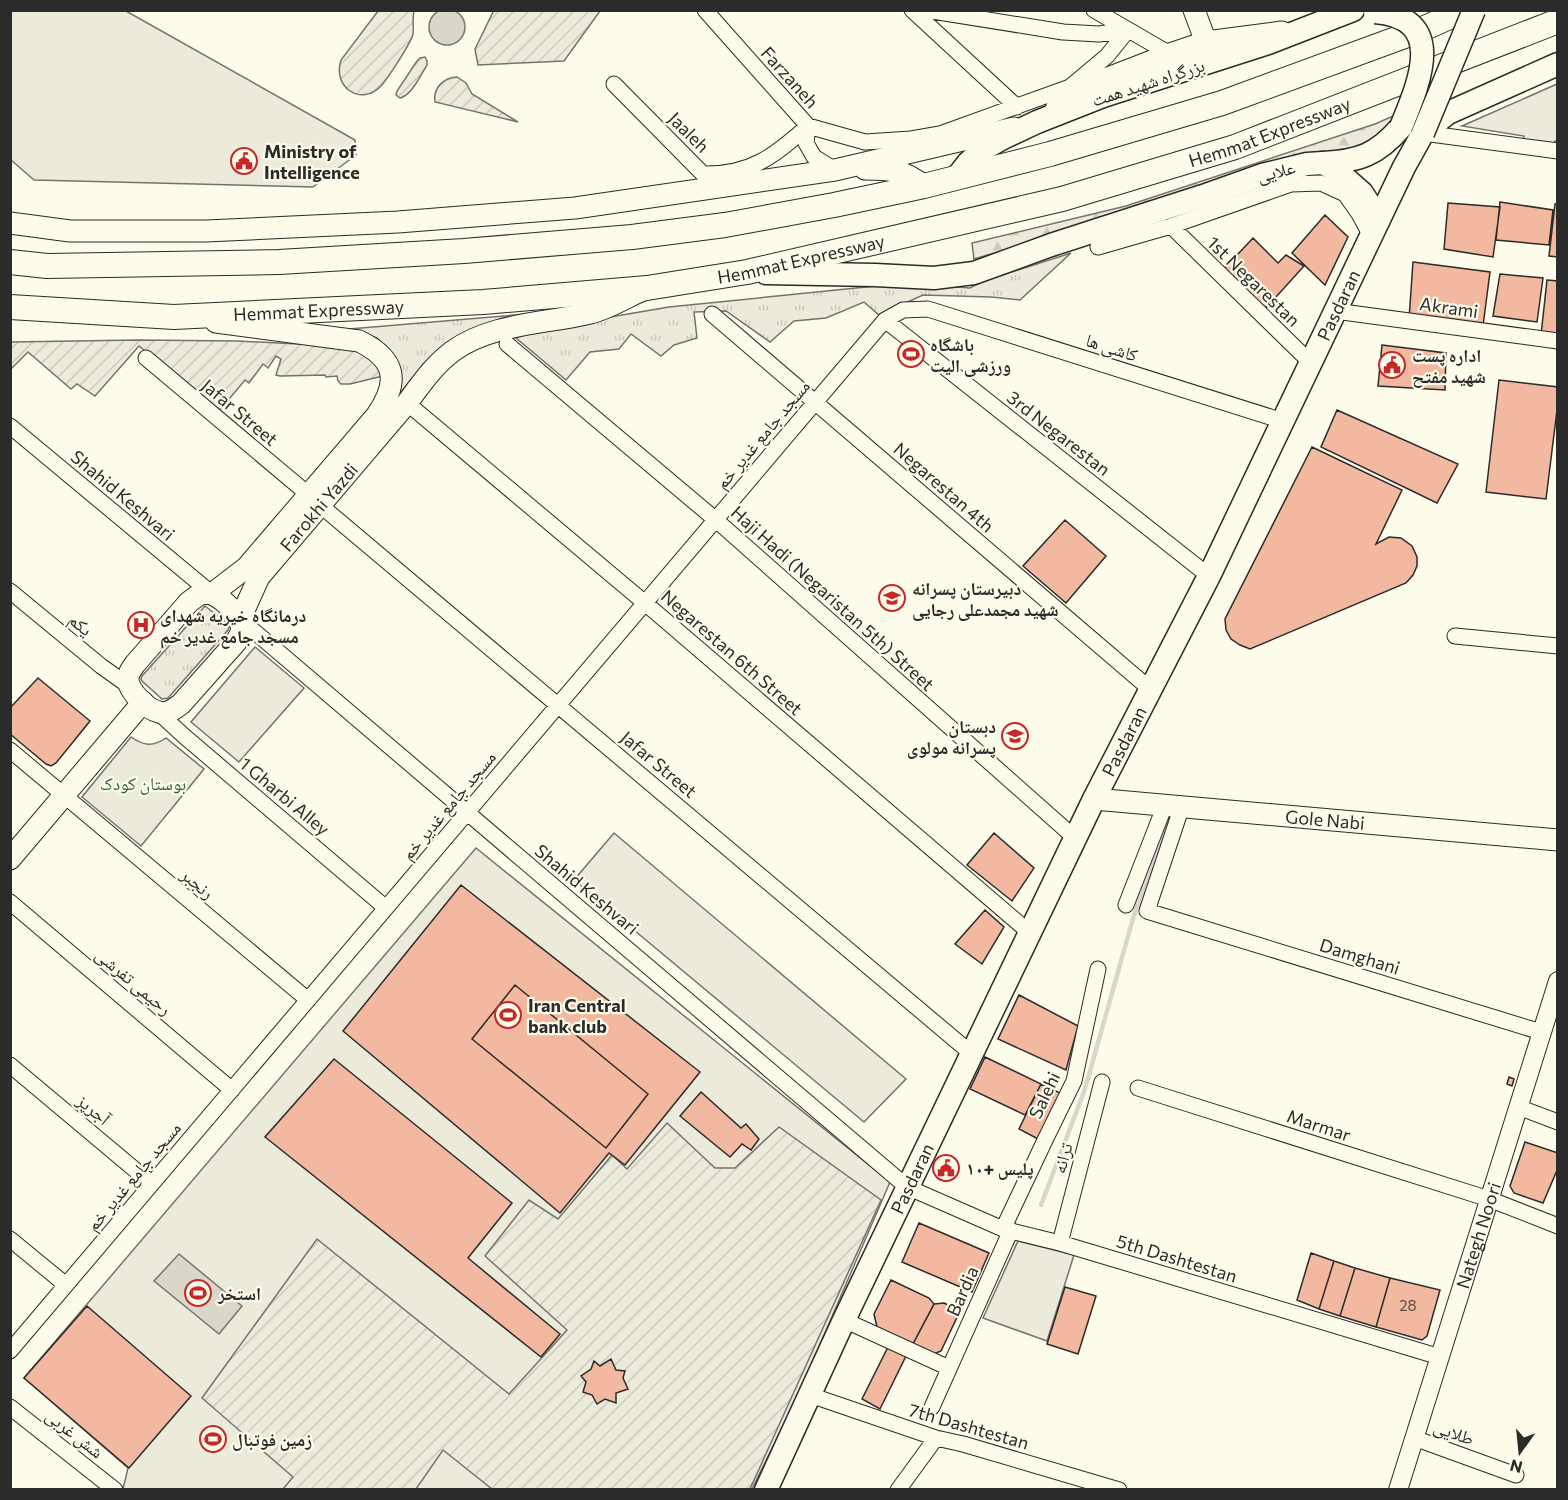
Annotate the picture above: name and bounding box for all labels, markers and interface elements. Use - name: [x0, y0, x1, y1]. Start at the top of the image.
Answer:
- street label: Farzaneh: [757, 42, 823, 112]
- street label: بزرگراه شهید همت: [1089, 53, 1207, 111]
- street label: Hemmat Expressway: [1186, 92, 1354, 171]
- street label: Jaaleh: [664, 107, 714, 157]
- place label: Ministry of Intelligence: [264, 140, 360, 183]
- public building icon: Ministry of Intelligence: [229, 146, 259, 176]
- street label: علایی: [1255, 156, 1298, 187]
- street label: Hemmat Expressway: [716, 229, 887, 288]
- street label: 1st Negarestan: [1203, 231, 1305, 331]
- street label: Pasdaran: [1312, 266, 1364, 344]
- street label: Akrami: [1418, 292, 1480, 322]
- street label: Hemmat Expressway: [233, 295, 404, 325]
- street label: کاشی ها: [1083, 328, 1141, 367]
- place label: باشگاه ورزشی الیت: [930, 333, 1011, 377]
- sports icon: باشگاه ورزشی الیت: [896, 339, 926, 369]
- place label: اداره پست شهید مفتح: [1412, 344, 1486, 389]
- public building icon: اداره پست شهید مفتح: [1377, 350, 1407, 380]
- street label: Jafar Street: [197, 374, 283, 450]
- street label: مسجد جامع غدیر خم: [710, 375, 816, 494]
- street label: 3rd Negarestan: [1003, 386, 1115, 480]
- street label: Negarestan 4th: [889, 437, 999, 537]
- street label: Shahid Keshvari: [67, 445, 179, 545]
- street label: Farokhi Yazdi: [275, 459, 362, 555]
- street label: Haji Hadi (Negaristan 5th) Street: [727, 501, 939, 695]
- place label: دبیرستان پسرانه شهید مجمدعلی رجایی: [912, 577, 1059, 621]
- school or university icon: دبیرستان پسرانه شهید مجمدعلی رجایی: [877, 583, 907, 613]
- street label: Negarestan 6th Street: [657, 585, 807, 719]
- place label: درمانگاه خیریه شهدای مسجد جامع غدیر خم: [160, 604, 306, 649]
- street label: یکم: [63, 608, 97, 642]
- hospital icon: درمانگاه خیریه شهدای مسجد جامع غدیر خم: [126, 610, 156, 640]
- street label: Pasdaran: [1097, 703, 1151, 780]
- place label: دبستان پسرانه مولوی: [907, 715, 996, 759]
- school or university icon: دبستان پسرانه مولوی: [1000, 721, 1030, 751]
- street label: Jafar Street: [616, 726, 702, 802]
- street label: مسجد جامع غدیر خم: [396, 746, 502, 865]
- street label: 1 Gharbi Alley: [236, 752, 334, 840]
- park label: بوستان کودک: [100, 772, 186, 795]
- street label: Gole Nabi: [1284, 805, 1366, 834]
- street label: Shahid Keshvari: [531, 839, 643, 939]
- street label: رنجبر: [176, 862, 219, 904]
- street label: Damghani: [1317, 933, 1403, 979]
- street label: رحیمی تفرشی: [91, 943, 177, 1020]
- place label: Iran Central bank club: [528, 994, 626, 1037]
- sports icon: Iran Central bank club: [493, 1000, 523, 1030]
- street label: Salehi: [1024, 1068, 1064, 1122]
- street label: آجرپز: [71, 1088, 115, 1130]
- street label: Marmar: [1284, 1104, 1354, 1146]
- street label: مسجد جامع غدیر خم: [81, 1117, 187, 1236]
- street label: Pasdaran: [886, 1140, 938, 1217]
- street label: ترانه: [1047, 1140, 1077, 1176]
- public building icon: پلیس +۱۰: [931, 1153, 961, 1183]
- place label: پلیس +۱۰: [966, 1157, 1034, 1180]
- street label: Nategh Noori: [1451, 1179, 1505, 1291]
- street label: 5th Dashtestan: [1114, 1229, 1240, 1287]
- street label: Bardia: [941, 1263, 983, 1319]
- sports icon: استخر: [183, 1278, 213, 1308]
- place label: استخر: [217, 1282, 261, 1304]
- house number: 28: [1399, 1296, 1417, 1314]
- street label: 7th Dashtestan: [906, 1398, 1032, 1454]
- street label: شش غربی: [41, 1404, 108, 1463]
- street label: طلایی: [1430, 1415, 1477, 1450]
- north arrow: [1490, 1422, 1550, 1482]
- sports icon: زمین فوتبال: [198, 1424, 228, 1454]
- place label: زمین فوتبال: [232, 1428, 312, 1451]
- text: N: [1508, 1456, 1524, 1478]

